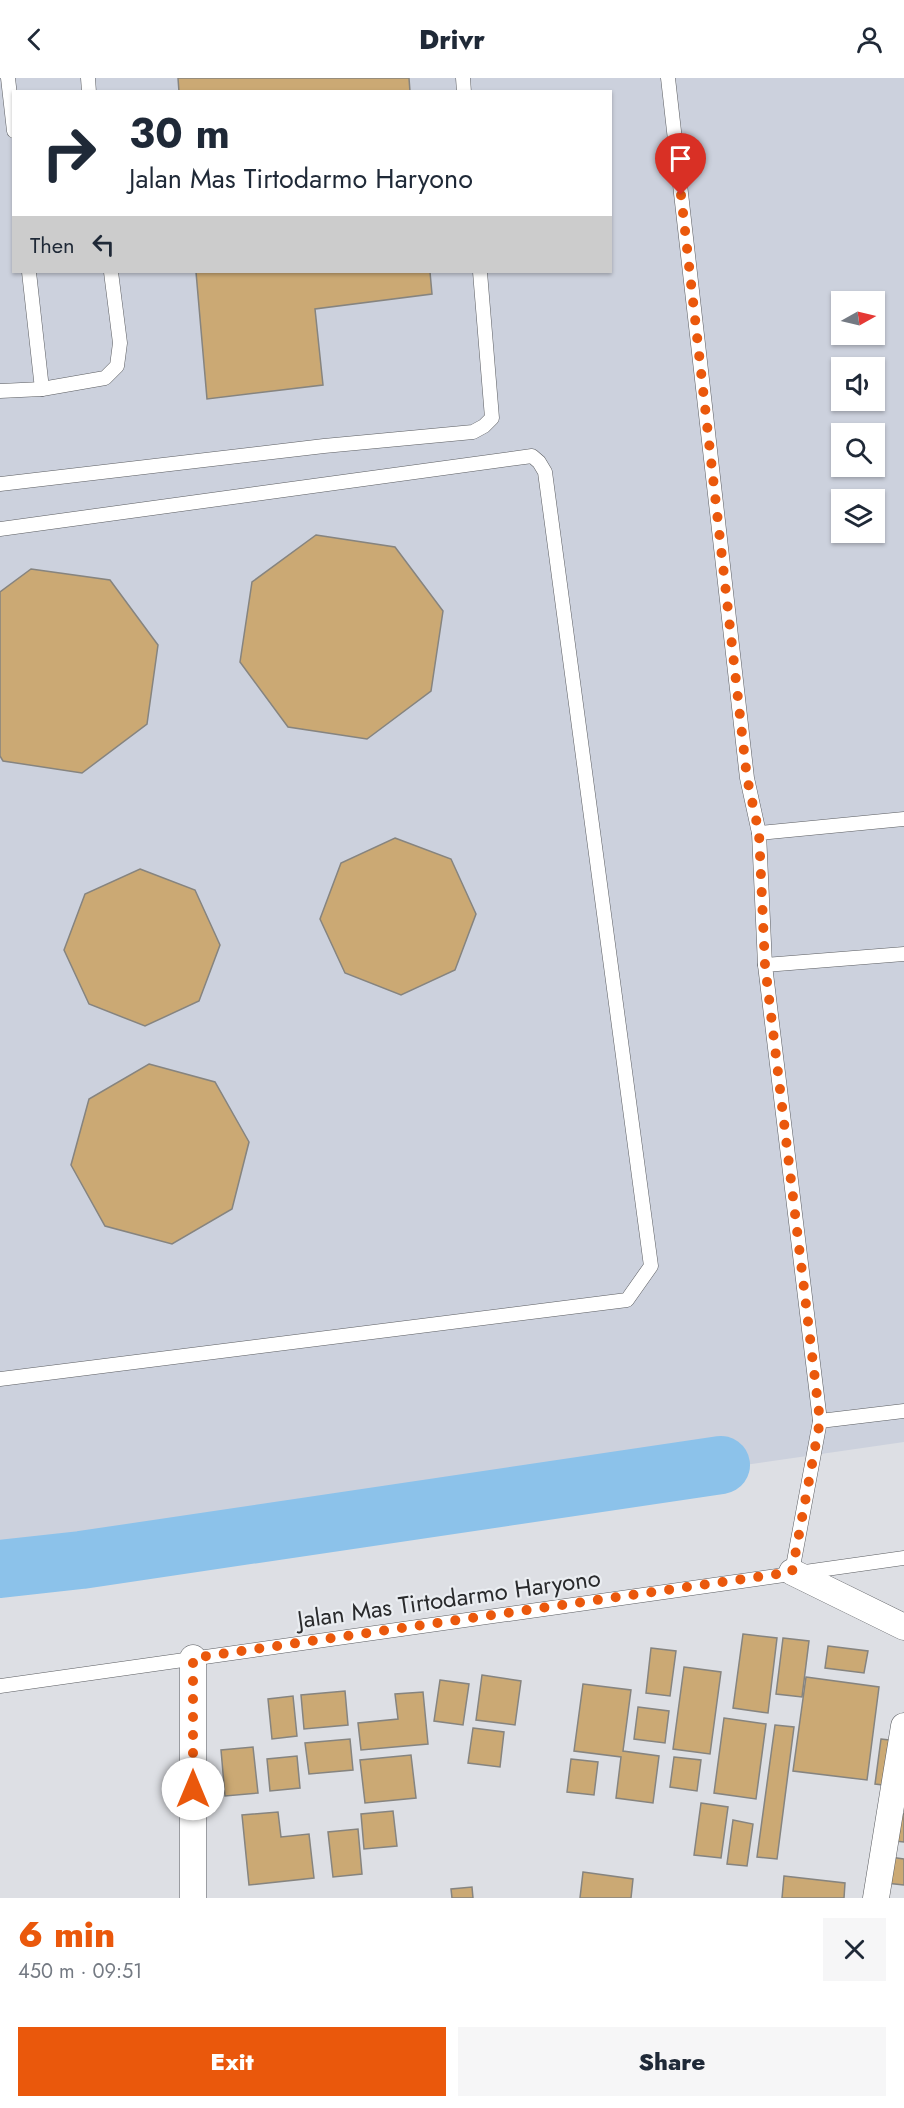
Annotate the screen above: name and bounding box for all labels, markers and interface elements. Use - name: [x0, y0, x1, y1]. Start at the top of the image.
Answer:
- text: Drivr: [419, 20, 485, 59]
- icon: back: [18, 23, 51, 56]
- icon: person: [853, 23, 886, 56]
- text: 30 m: [129, 103, 230, 164]
- icon: right: [30, 114, 108, 192]
- pin: [655, 133, 706, 195]
- icon: arrive: [664, 142, 697, 175]
- text: Jalan Mas Tirtodarmo Haryono: [129, 159, 473, 198]
- icon: left: [87, 228, 120, 261]
- text: Then: [30, 229, 75, 261]
- north arrow: [831, 291, 885, 345]
- map controls: [831, 291, 885, 543]
- button: sound: [831, 357, 885, 411]
- button: search: [831, 423, 885, 477]
- button: layers: [831, 489, 885, 543]
- street label: Jalan Mas Tirtodarmo Haryono: [292, 1560, 603, 1638]
- position arrow: [161, 1757, 225, 1821]
- text: 6 min: [18, 1908, 115, 1960]
- button: close: [823, 1918, 886, 1981]
- text: 450 m · 09:51: [18, 1957, 142, 1986]
- button: Exit: [18, 2027, 446, 2096]
- button: Share: [458, 2027, 886, 2096]

